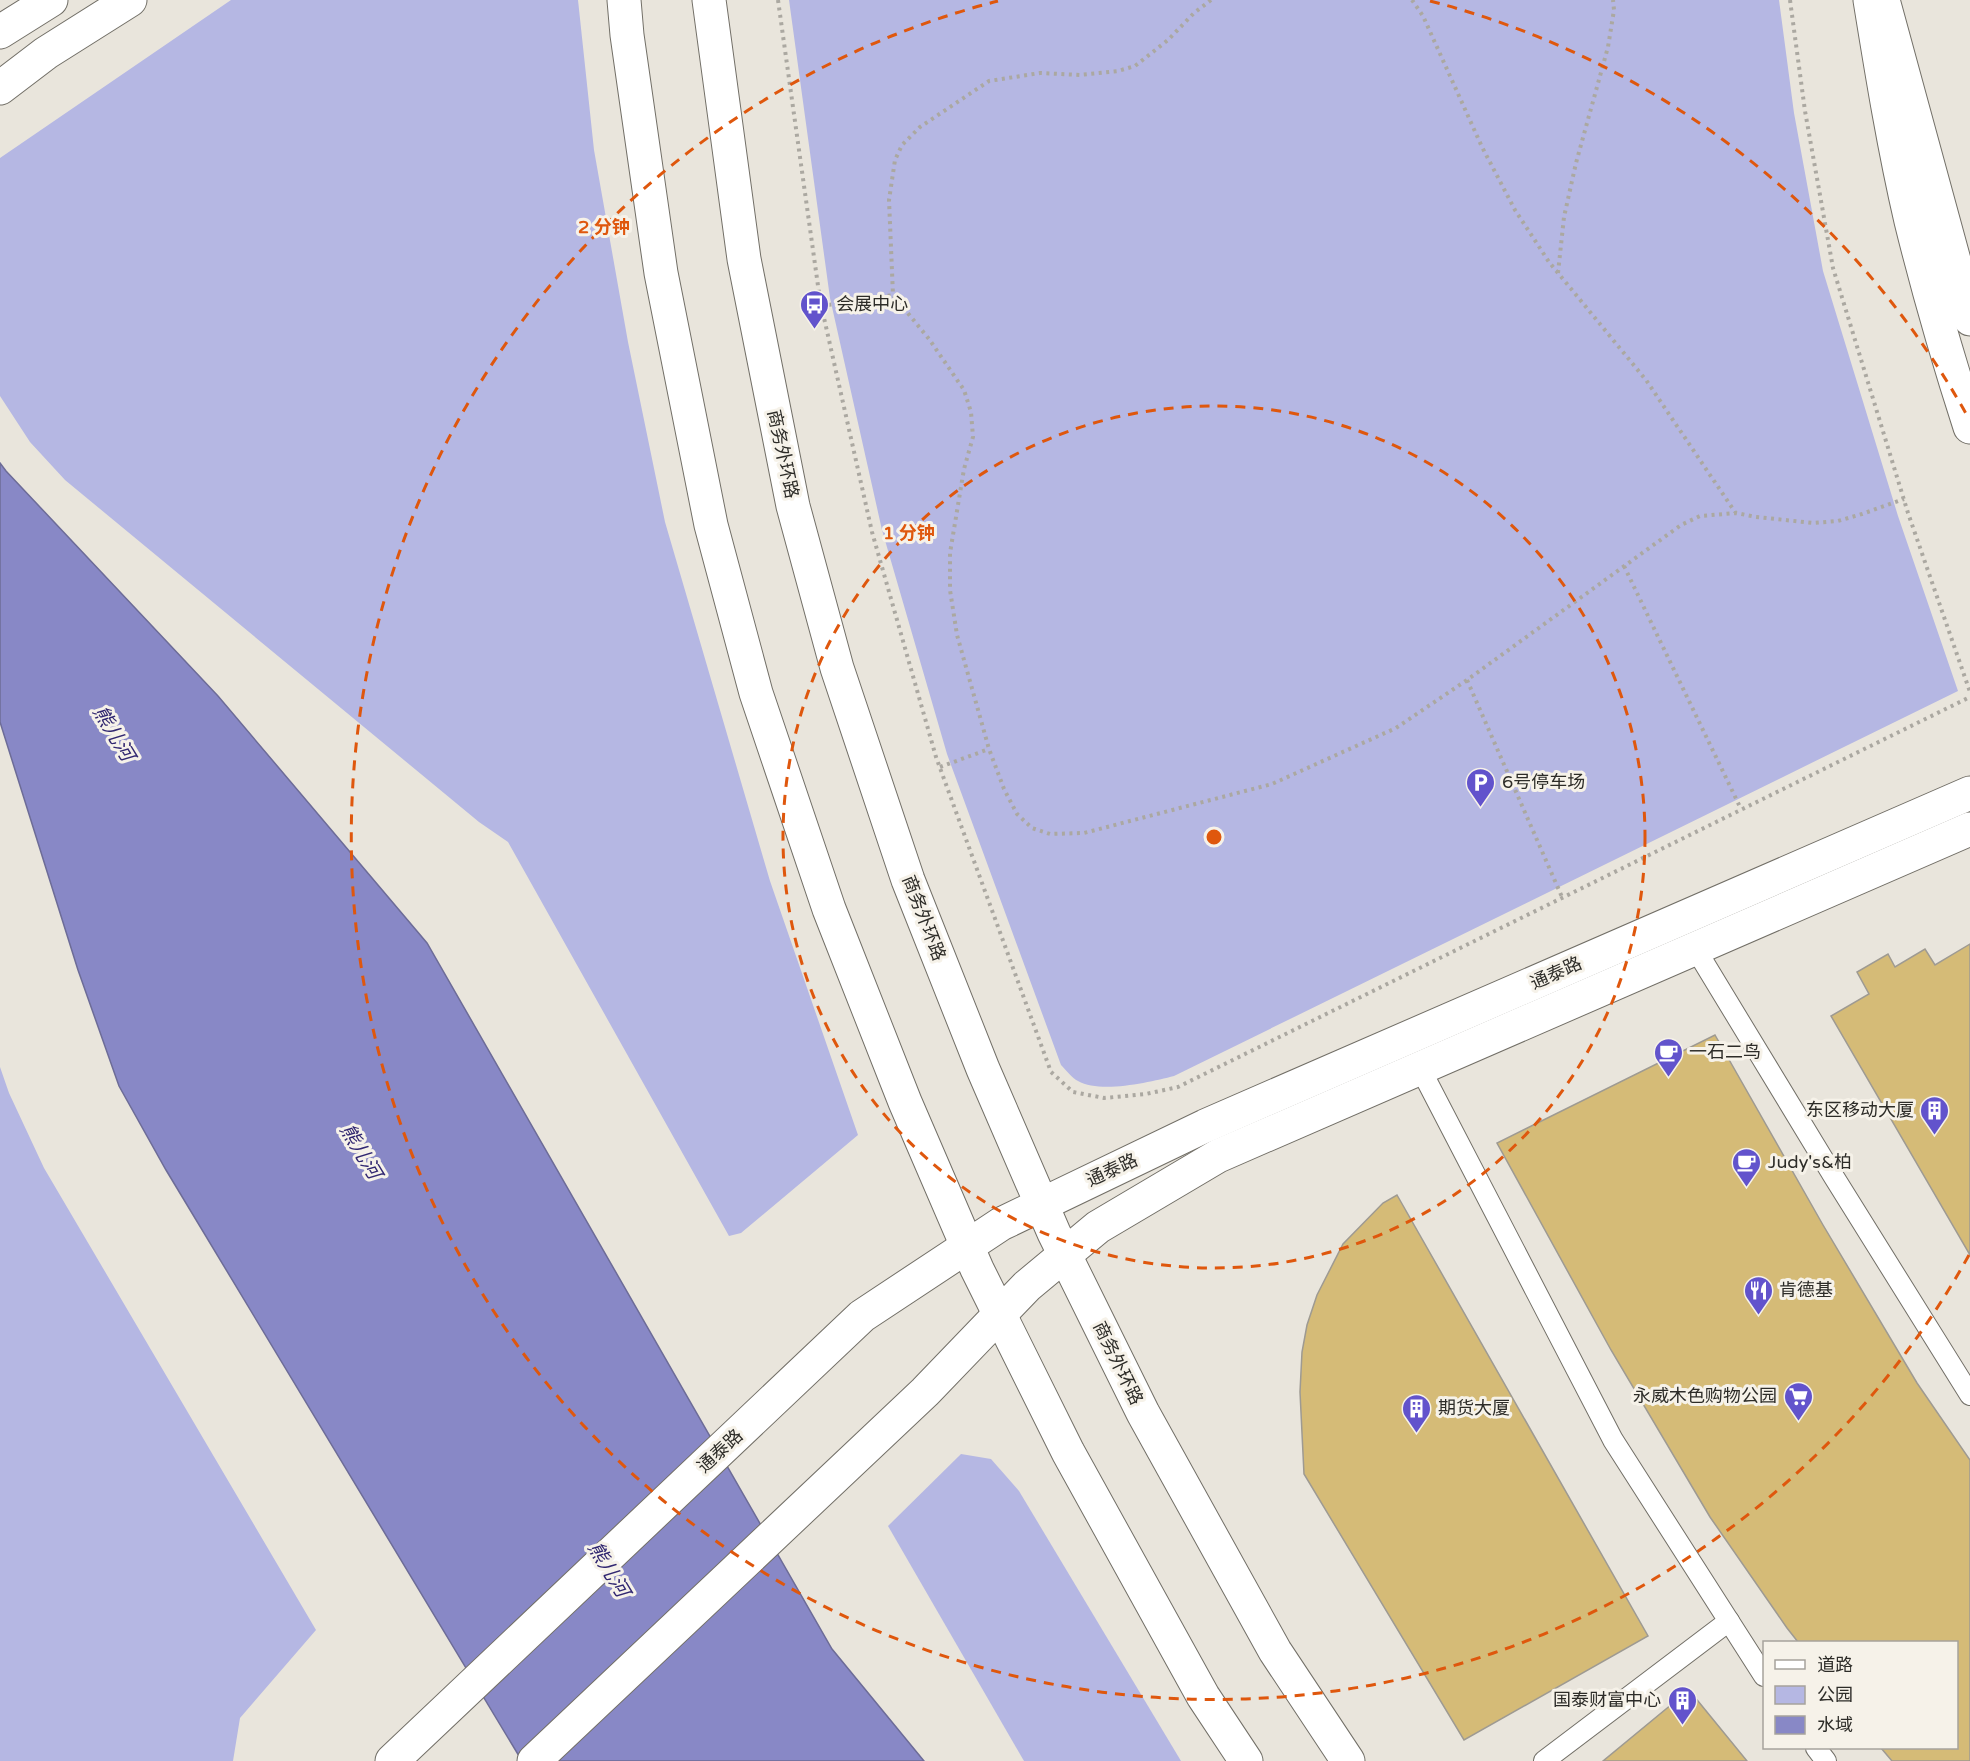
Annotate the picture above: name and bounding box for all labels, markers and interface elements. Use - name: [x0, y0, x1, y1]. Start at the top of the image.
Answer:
- text: 2 分钟: [578, 216, 630, 238]
- bus stop icon: 会展中心: [799, 288, 831, 330]
- place label: 会展中心: [836, 293, 908, 315]
- street label: 商务外环路: [763, 408, 803, 500]
- text: 1 分钟: [883, 522, 935, 544]
- water label: 熊儿河: [87, 702, 141, 769]
- parking icon: 6号停车场: [1465, 766, 1497, 808]
- place label: 6号停车场: [1502, 771, 1585, 793]
- centre of rings: [1204, 827, 1224, 847]
- street label: 商务外环路: [898, 872, 950, 964]
- street label: 通泰路: [1527, 952, 1585, 994]
- cafe icon: 一石二鸟: [1652, 1036, 1684, 1078]
- place label: 一石二鸟: [1689, 1041, 1761, 1063]
- building icon: 东区移动大厦: [1919, 1094, 1951, 1136]
- place label: 东区移动大厦: [1806, 1099, 1914, 1121]
- water label: 熊儿河: [334, 1120, 388, 1187]
- cafe icon: Judy's&柏: [1731, 1146, 1763, 1188]
- street label: 通泰路: [1083, 1149, 1141, 1191]
- place label: Judy's&柏: [1768, 1151, 1852, 1173]
- restaurant icon: 肯德基: [1742, 1274, 1774, 1316]
- place label: 肯德基: [1779, 1279, 1833, 1301]
- street label: 商务外环路: [1088, 1318, 1148, 1408]
- supermarket icon: 永威木色购物公园: [1782, 1380, 1814, 1422]
- place label: 永威木色购物公园: [1633, 1385, 1777, 1407]
- building icon: 期货大厦: [1401, 1392, 1433, 1434]
- place label: 期货大厦: [1438, 1397, 1510, 1419]
- street label: 通泰路: [693, 1425, 747, 1477]
- water label: 熊儿河: [582, 1538, 636, 1605]
- legend: [1763, 1641, 1958, 1749]
- text: 道路: [1817, 1654, 1853, 1676]
- building icon: 国泰财富中心: [1666, 1684, 1698, 1726]
- text: 公园: [1817, 1684, 1853, 1706]
- place label: 国泰财富中心: [1553, 1689, 1661, 1711]
- text: 水域: [1817, 1714, 1853, 1736]

